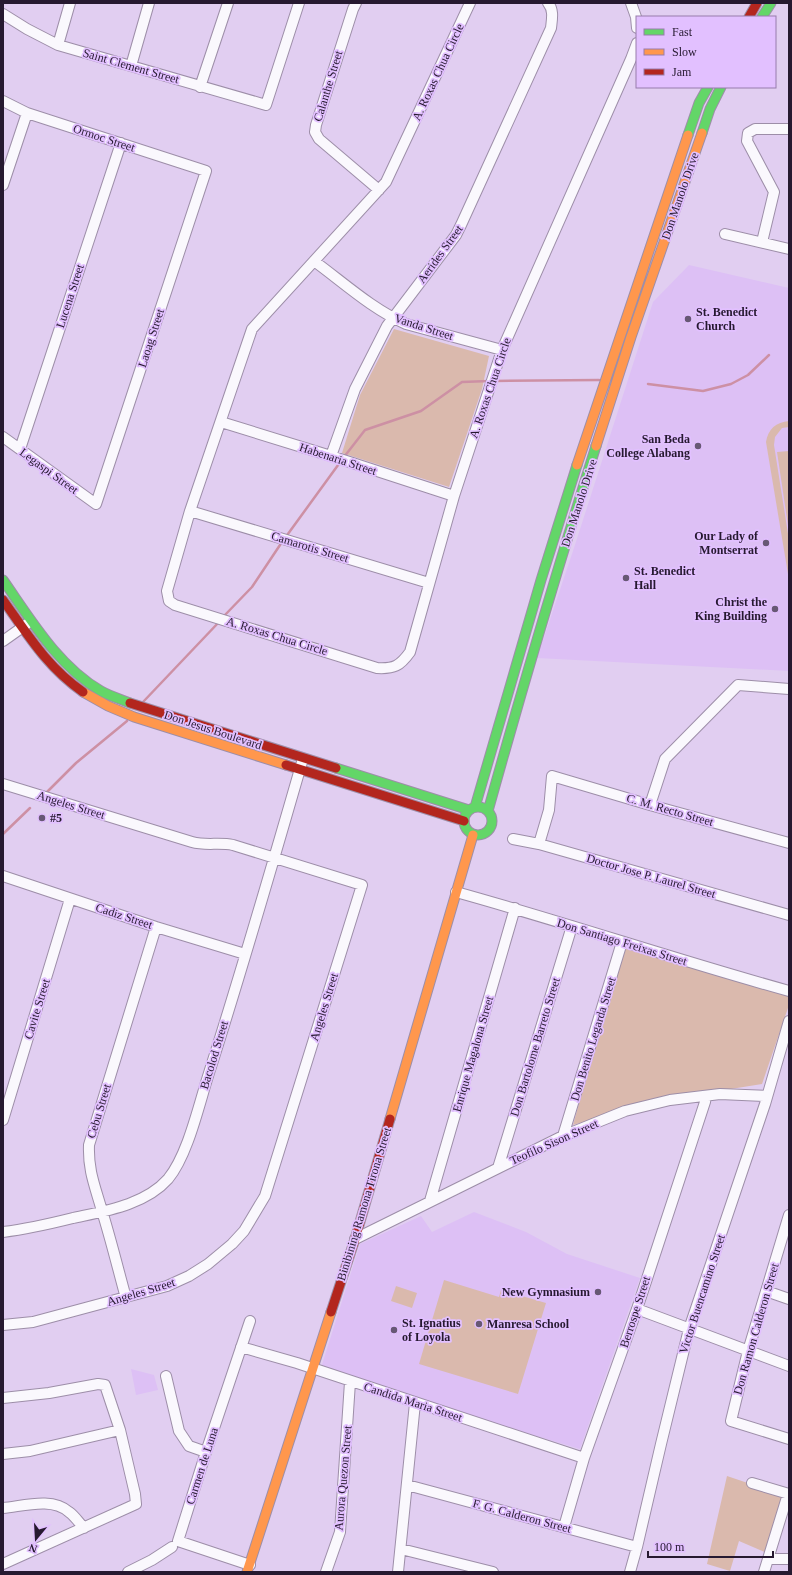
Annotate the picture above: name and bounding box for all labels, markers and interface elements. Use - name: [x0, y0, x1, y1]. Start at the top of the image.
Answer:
- legend: [636, 16, 776, 88]
- street label: A. Roxas Chua Circle: [409, 21, 467, 123]
- text: Fast: [672, 25, 693, 39]
- text: Slow: [672, 45, 697, 59]
- street label: Saint Clement Street: [81, 46, 181, 87]
- street label: Calanthe Street: [311, 48, 346, 123]
- text: Jam: [672, 65, 692, 79]
- street label: Ormoc Street: [71, 121, 137, 155]
- street label: Don Manolo Drive: [659, 151, 701, 241]
- street label: Aerides Street: [414, 222, 466, 286]
- street label: Lucena Street: [53, 262, 87, 330]
- place label: St. Benedict Church: [696, 305, 757, 333]
- street label: Laoag Street: [135, 306, 167, 369]
- street label: Vanda Street: [393, 311, 456, 343]
- marker: St. Benedict Church: [683, 314, 693, 324]
- street label: A. Roxas Chua Circle: [466, 336, 514, 440]
- place label: San Beda College Alabang: [606, 432, 690, 460]
- street label: Habenaria Street: [298, 440, 379, 478]
- marker: San Beda College Alabang: [693, 441, 703, 451]
- street label: Legaspi Street: [17, 445, 82, 497]
- street label: Don Manolo Drive: [558, 457, 600, 549]
- street label: Camarotis Street: [270, 529, 351, 566]
- place label: Our Lady of Montserrat: [694, 529, 759, 557]
- marker: Our Lady of Montserrat: [761, 538, 771, 548]
- place label: St. Benedict Hall: [634, 564, 695, 592]
- marker: St. Benedict Hall: [621, 573, 631, 583]
- place label: Christ the King Building: [695, 595, 768, 623]
- marker: Christ the King Building: [770, 604, 780, 614]
- street label: A. Roxas Chua Circle: [225, 614, 329, 658]
- street label: Don Jesus Boulevard: [162, 708, 264, 752]
- street label: Angeles Street: [35, 788, 107, 822]
- street label: C. M. Recto Street: [625, 791, 716, 829]
- place label: #5: [50, 811, 62, 825]
- marker: #5: [37, 813, 47, 823]
- street label: Doctor Jose P. Laurel Street: [585, 851, 718, 901]
- street label: Cadiz Street: [94, 900, 155, 932]
- street label: Don Santiago Freixas Street: [555, 916, 689, 969]
- street label: Angeles Street: [307, 971, 341, 1043]
- street label: Don Bartolome Barreto Street: [507, 975, 563, 1118]
- street label: Don Benito Legarda Street: [567, 975, 619, 1103]
- street label: Cavite Street: [21, 977, 53, 1041]
- street label: Enrique Magalona Street: [450, 994, 496, 1114]
- street label: Bacolod Street: [197, 1018, 231, 1091]
- street label: Cebu Street: [84, 1081, 114, 1140]
- street label: Teofilo Sison Street: [508, 1116, 601, 1168]
- street label: Binibining Ramona Tirona Street: [334, 1125, 394, 1282]
- street label: Victor Buencamino Street: [676, 1232, 728, 1355]
- street label: Don Ramon Calderon Street: [730, 1261, 782, 1396]
- street label: Berrospe Street: [617, 1274, 653, 1350]
- street label: Angeles Street: [105, 1275, 177, 1309]
- place label: New Gymnasium: [502, 1285, 590, 1299]
- marker: New Gymnasium: [593, 1287, 603, 1297]
- place label: St. Ignatius of Loyola: [402, 1316, 461, 1344]
- place label: Manresa School: [487, 1317, 570, 1331]
- marker: Manresa School: [474, 1319, 484, 1329]
- marker: St. Ignatius of Loyola: [389, 1325, 399, 1335]
- street label: Candida Maria Street: [362, 1379, 465, 1425]
- street label: Aurora Quezon Street: [331, 1424, 355, 1531]
- street label: Carmen de Luna: [183, 1425, 221, 1506]
- street label: F. G. Calderon Street: [471, 1496, 573, 1536]
- north arrow: [16, 1519, 56, 1559]
- scale bar: [648, 1533, 773, 1559]
- text: 100 m: [654, 1540, 685, 1554]
- text: N: [27, 1542, 39, 1555]

